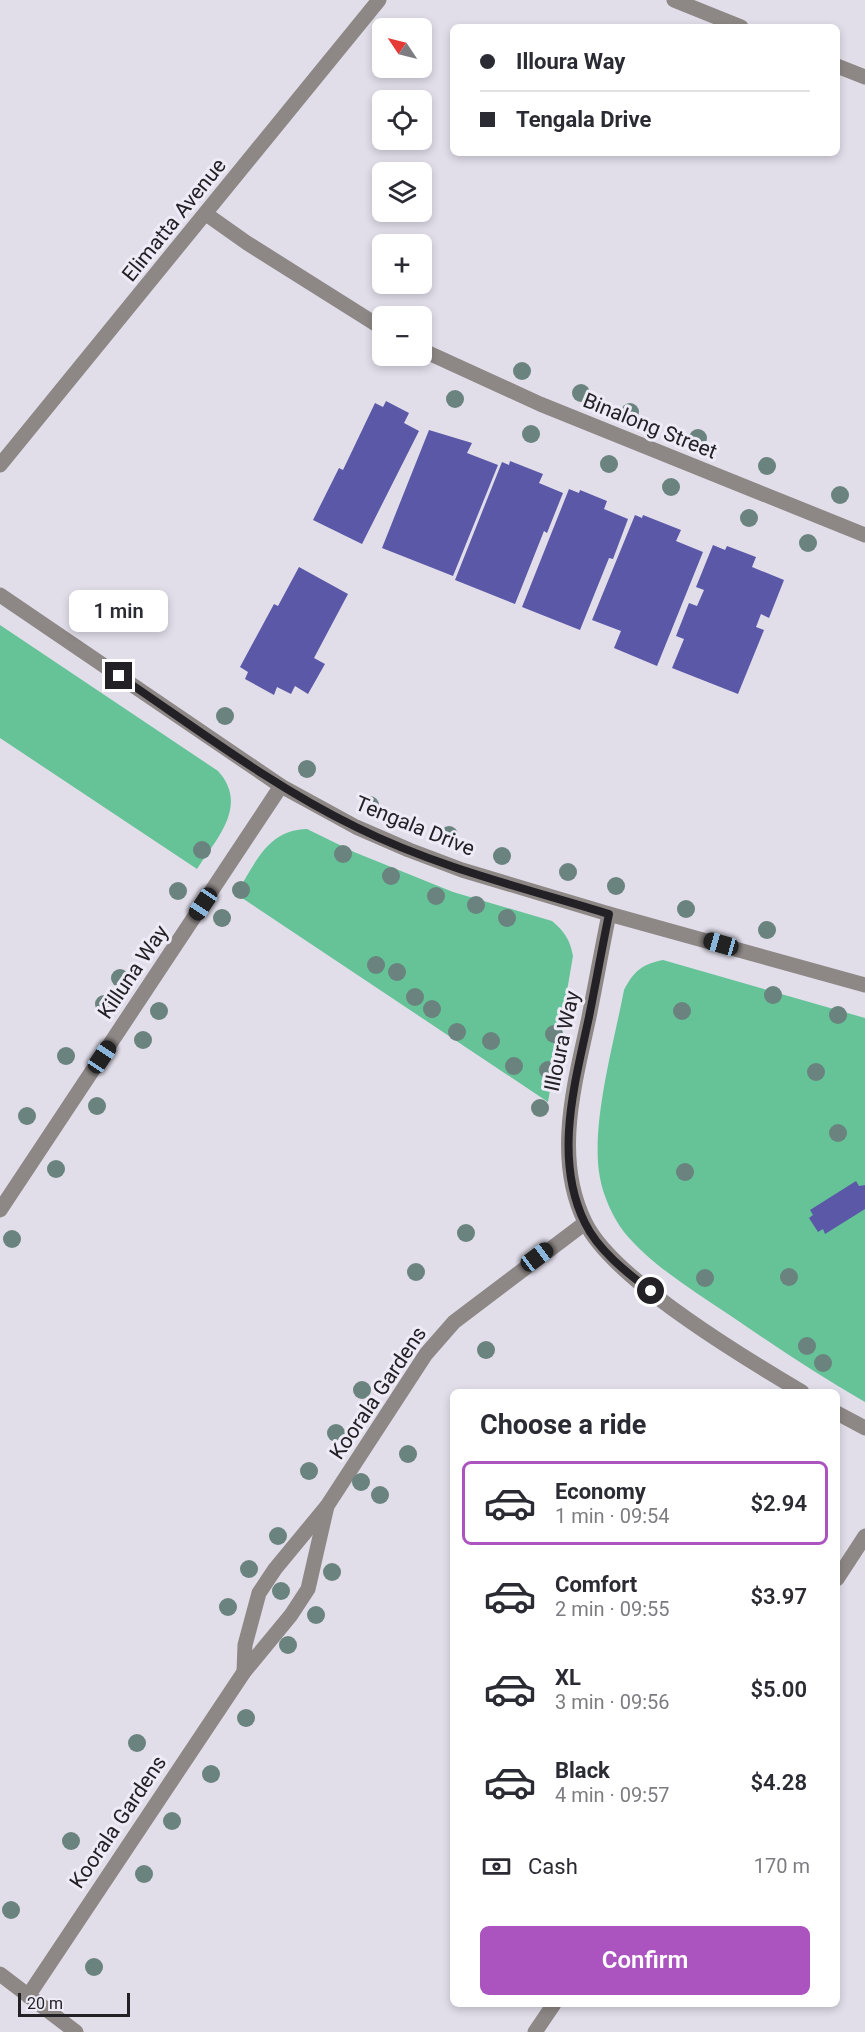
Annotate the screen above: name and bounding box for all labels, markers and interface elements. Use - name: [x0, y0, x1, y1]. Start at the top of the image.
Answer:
- north arrow: [372, 18, 432, 78]
- map controls: [372, 18, 432, 366]
- text: Illoura Way: [516, 49, 625, 74]
- button: locate: [372, 90, 432, 150]
- text: Tengala Drive: [516, 107, 651, 132]
- street label: Elimatta Avenue: [117, 154, 231, 286]
- button: layers: [372, 162, 432, 222]
- button: +: [372, 234, 432, 294]
- button: −: [372, 306, 432, 366]
- street label: Binalong Street: [580, 388, 721, 464]
- callout: 1 min: [70, 589, 168, 631]
- text: 1 min: [93, 599, 144, 623]
- route end: [105, 662, 132, 689]
- street label: Tengala Drive: [352, 791, 478, 861]
- car: [185, 884, 221, 924]
- street label: Killuna Way: [93, 921, 173, 1023]
- car: [701, 930, 741, 958]
- street label: Illoura Way: [540, 988, 584, 1094]
- car: [84, 1037, 120, 1077]
- car: [517, 1239, 557, 1275]
- route start: [637, 1277, 664, 1304]
- street label: Koorala Gardens: [325, 1322, 431, 1464]
- text: Choose a ride: [480, 1409, 646, 1441]
- icon: car: [483, 1476, 537, 1530]
- text: Economy: [555, 1479, 646, 1504]
- text: $2.94: [750, 1491, 807, 1516]
- text: 1 min · 09:54: [555, 1504, 670, 1528]
- icon: car: [483, 1569, 537, 1623]
- text: Comfort: [555, 1572, 637, 1597]
- text: $3.97: [750, 1584, 807, 1609]
- text: 2 min · 09:55: [555, 1597, 670, 1621]
- icon: car: [483, 1662, 537, 1716]
- text: XL: [555, 1665, 581, 1690]
- text: $5.00: [750, 1677, 807, 1702]
- text: 3 min · 09:56: [555, 1690, 670, 1714]
- street label: Koorala Gardens: [65, 1751, 171, 1893]
- icon: car: [483, 1755, 537, 1809]
- text: Black: [555, 1758, 610, 1783]
- text: $4.28: [750, 1770, 807, 1795]
- text: 4 min · 09:57: [555, 1783, 670, 1807]
- icon: cash: [480, 1850, 513, 1883]
- text: Cash: [528, 1854, 578, 1879]
- text: 170 m: [754, 1854, 810, 1878]
- button: Confirm: [480, 1926, 810, 1995]
- scale bar: [18, 1990, 130, 2018]
- text: 20 m: [27, 1994, 63, 2013]

